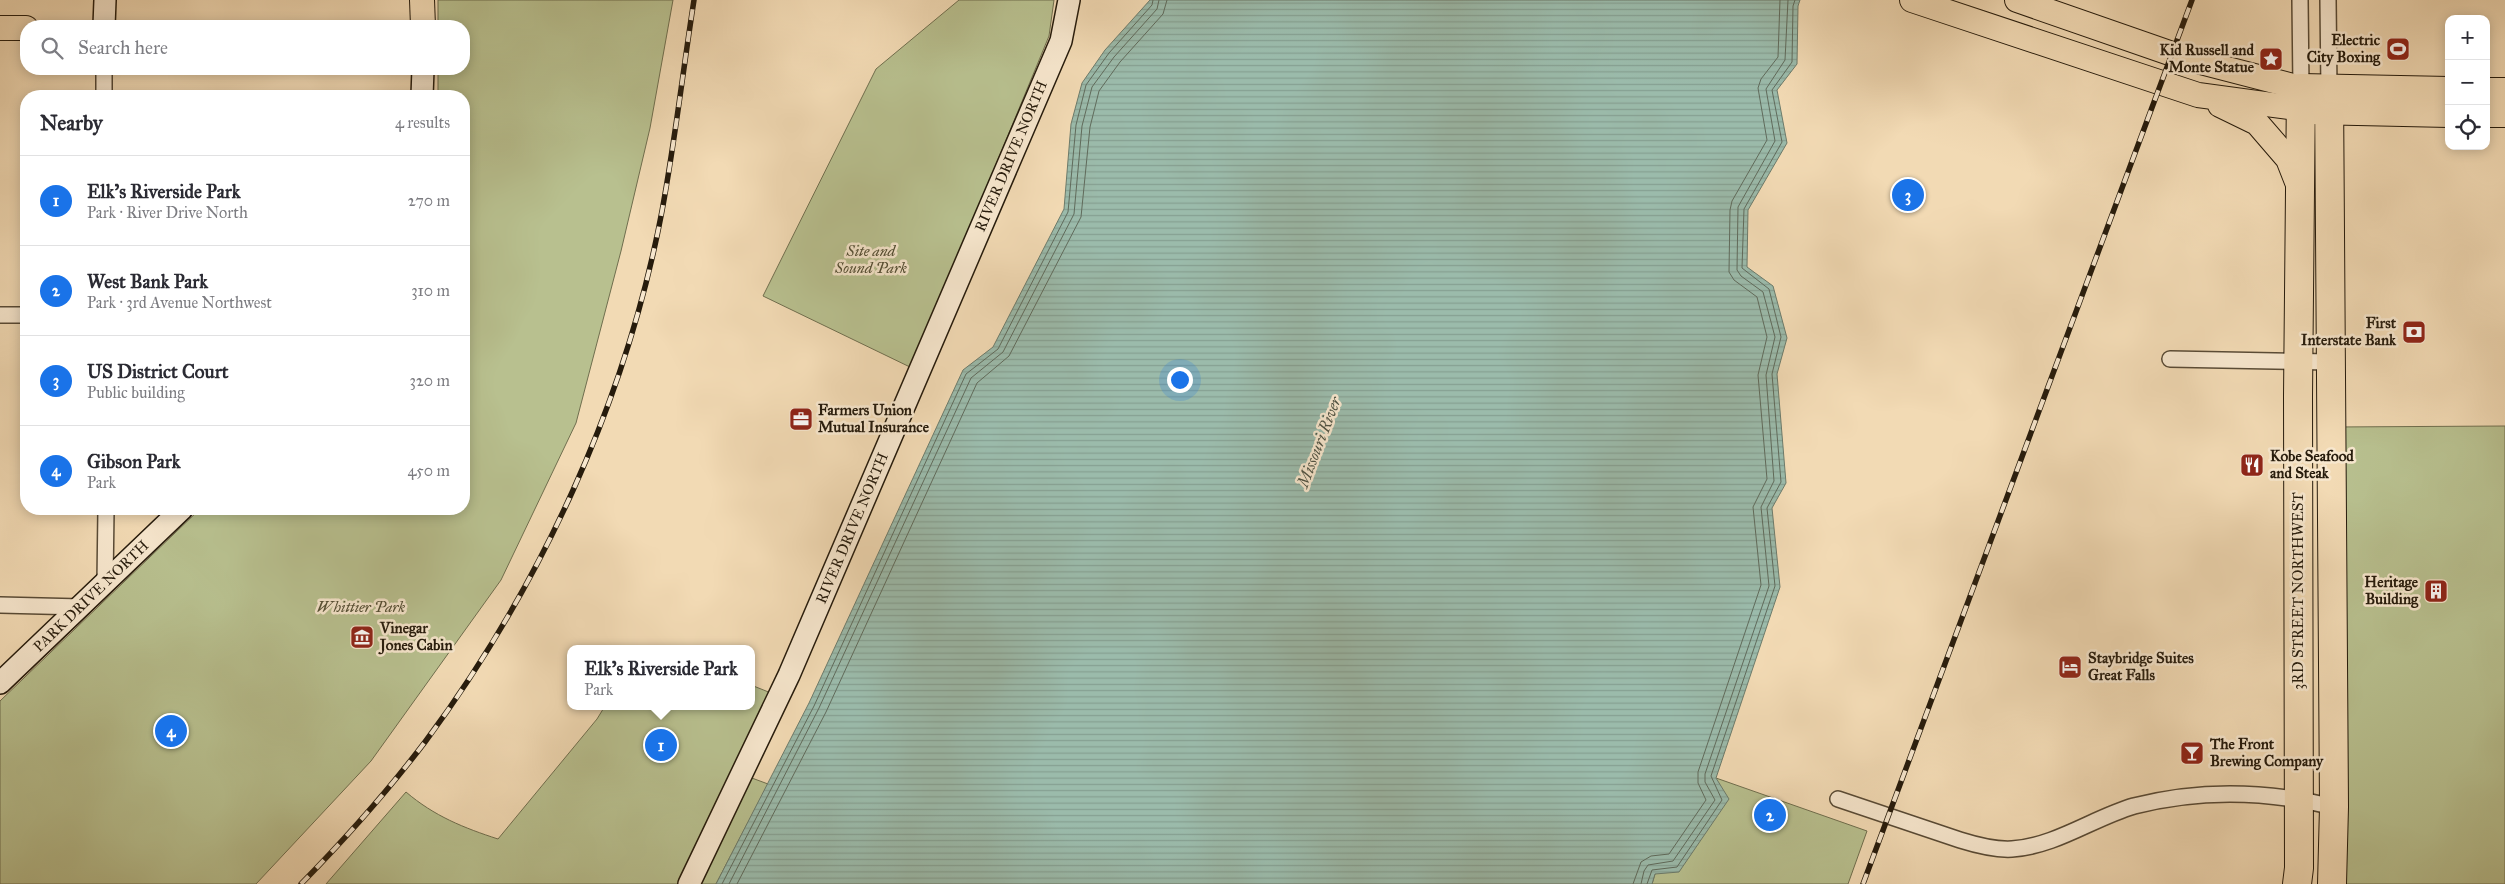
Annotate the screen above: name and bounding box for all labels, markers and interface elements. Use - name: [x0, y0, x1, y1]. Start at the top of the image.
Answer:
- map controls: [2445, 15, 2490, 150]
- button: +: [2445, 15, 2490, 60]
- search box: [20, 20, 470, 75]
- place label: Electric City Boxing: [2307, 31, 2381, 67]
- icon: search: [38, 34, 66, 62]
- text: Search here: [78, 36, 168, 59]
- sports icon: Electric City Boxing: [2385, 36, 2411, 62]
- place label: Kid Russell and Monte Statue: [2160, 41, 2255, 76]
- place icon: Kid Russell and Monte Statue: [2258, 46, 2284, 72]
- button: −: [2445, 60, 2490, 105]
- street label: RIVER DRIVE NORTH: [971, 78, 1051, 234]
- button: locate: [2445, 105, 2490, 150]
- text: Nearby: [40, 110, 103, 136]
- text: 4 results: [395, 113, 450, 132]
- pin: 3: [1892, 176, 1924, 214]
- text: Elk's Riverside Park: [87, 180, 240, 203]
- text: 1: [53, 191, 59, 210]
- text: 270 m: [408, 191, 450, 210]
- text: Park · River Drive North: [87, 203, 248, 222]
- park label: Site and Sound Park: [834, 242, 907, 277]
- text: West Bank Park: [87, 270, 208, 293]
- text: 2: [52, 281, 60, 300]
- text: 310 m: [411, 281, 450, 300]
- text: Park · 3rd Avenue Northwest: [87, 293, 272, 312]
- place label: First Interstate Bank: [2301, 314, 2397, 349]
- bank icon: First Interstate Bank: [2401, 319, 2427, 345]
- text: US District Court: [87, 360, 229, 383]
- your location: [1167, 367, 1193, 393]
- text: 3: [53, 371, 59, 390]
- text: 320 m: [410, 371, 450, 390]
- text: Public building: [87, 383, 185, 402]
- water label: Missouri River: [1292, 393, 1345, 492]
- place label: Farmers Union Mutual Insurance: [818, 401, 930, 436]
- office icon: Farmers Union Mutual Insurance: [788, 406, 814, 432]
- place label: Kobe Seafood and Steak: [2270, 447, 2354, 482]
- text: Gibson Park: [87, 450, 181, 473]
- street label: RIVER DRIVE NORTH: [812, 450, 892, 606]
- restaurant icon: Kobe Seafood and Steak: [2239, 452, 2265, 478]
- text: 4: [52, 461, 60, 480]
- text: 450 m: [407, 461, 450, 480]
- text: Park: [87, 473, 116, 492]
- street label: 3RD STREET NORTHWEST: [2289, 492, 2307, 690]
- street label: PARK DRIVE NORTH: [30, 536, 152, 656]
- place label: Heritage Building: [2364, 573, 2419, 609]
- building icon: Heritage Building: [2423, 578, 2449, 604]
- park label: Whittier Park: [317, 598, 406, 616]
- place label: Vinegar Jones Cabin: [378, 619, 453, 655]
- museum icon: Vinegar Jones Cabin: [349, 624, 375, 650]
- popup: [567, 645, 755, 710]
- place label: Staybridge Suites Great Falls: [2088, 649, 2194, 684]
- hotel icon: Staybridge Suites Great Falls: [2057, 654, 2083, 680]
- text: Elk's Riverside Park: [584, 657, 738, 680]
- text: Park: [584, 680, 613, 699]
- pin: 4: [155, 712, 187, 750]
- pin: 1: [645, 726, 677, 764]
- place label: The Front Brewing Company: [2209, 735, 2324, 771]
- bar icon: The Front Brewing Company: [2179, 740, 2205, 766]
- pin: 2: [1754, 796, 1786, 834]

